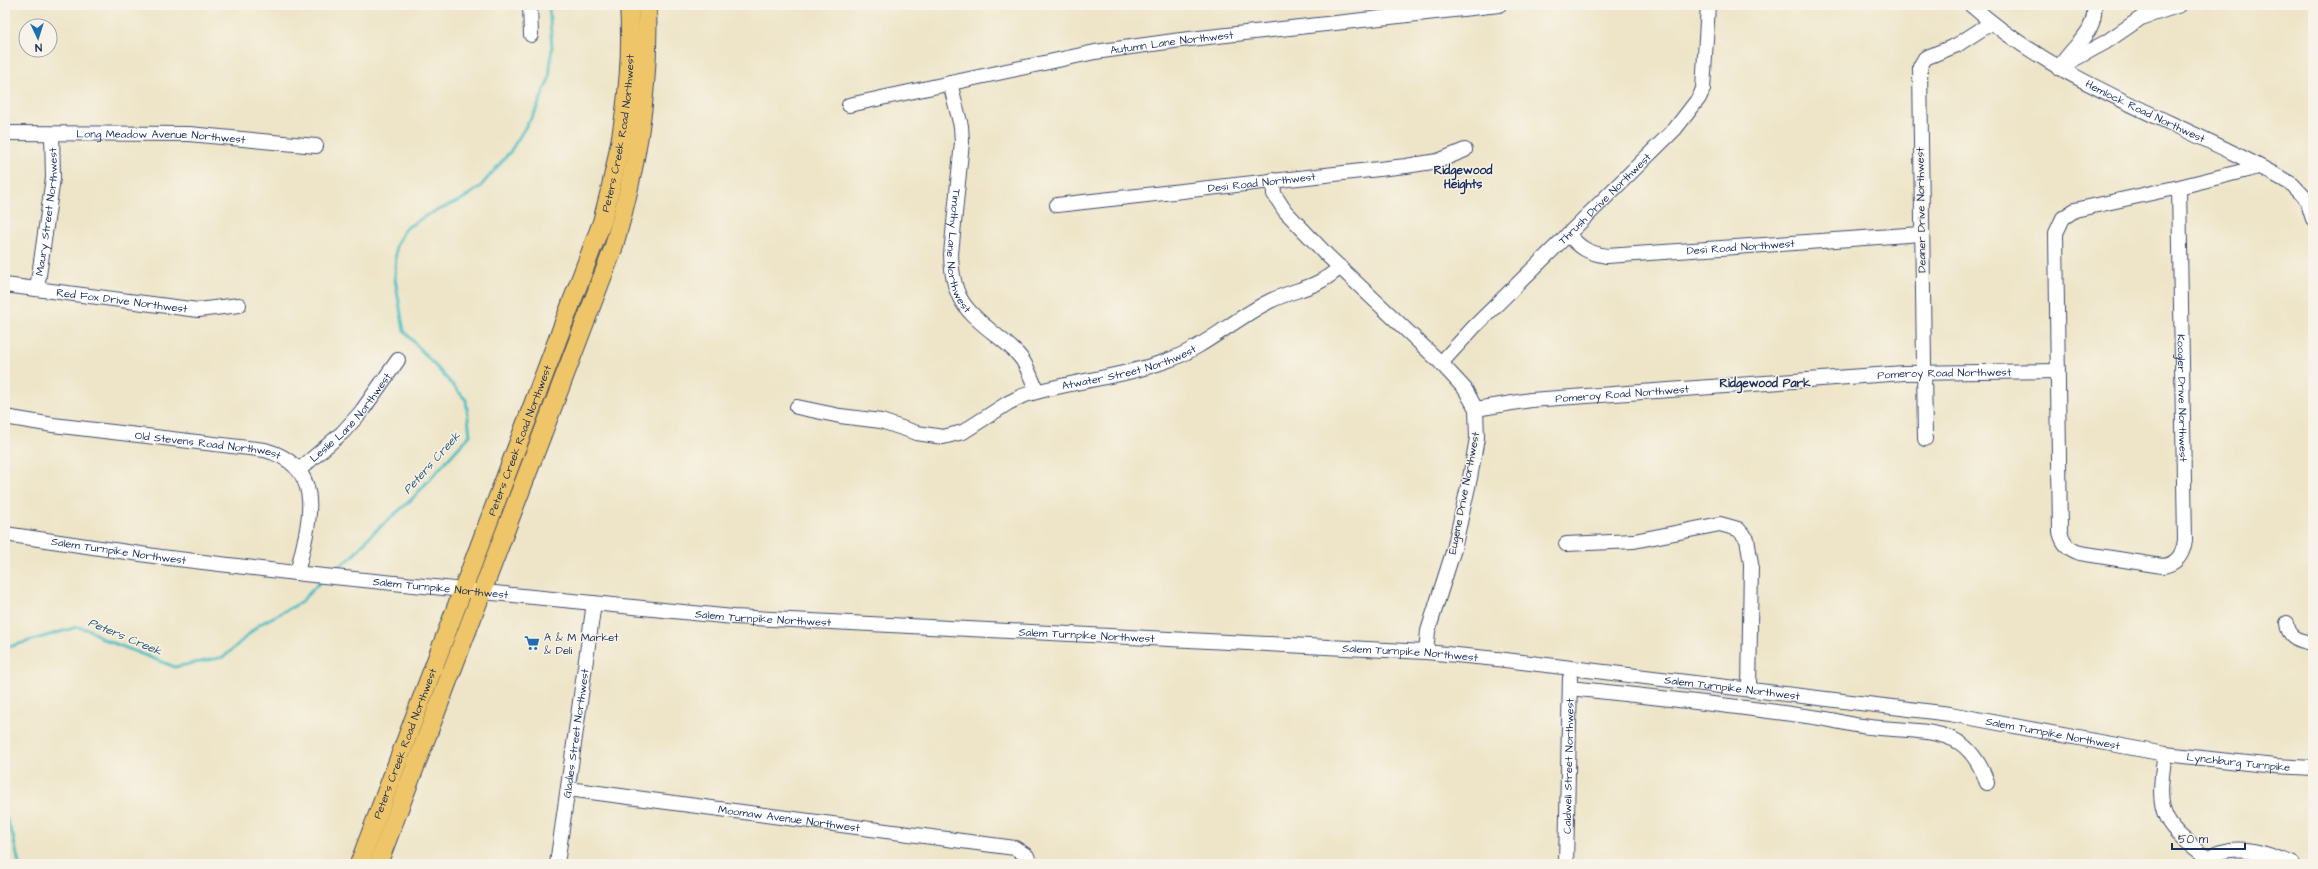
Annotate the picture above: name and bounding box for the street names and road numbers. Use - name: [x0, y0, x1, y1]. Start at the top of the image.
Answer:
- street label: Autumn Lane Northwest: [1109, 27, 1235, 57]
- street label: Peters Creek Road Northwest: [597, 53, 637, 214]
- street label: Hemlock Road Northwest: [2083, 76, 2208, 146]
- street label: Long Meadow Avenue Northwest: [76, 126, 247, 147]
- street label: Maury Street Northwest: [31, 147, 61, 277]
- street label: Deaner Drive Northwest: [1912, 147, 1930, 273]
- street label: Thrush Drive Northwest: [1555, 149, 1654, 247]
- street label: Desi Road Northwest: [1207, 169, 1317, 196]
- street label: Timothy Lane Northwest: [943, 188, 975, 316]
- street label: Desi Road Northwest: [1686, 235, 1796, 258]
- street label: Red Fox Drive Northwest: [56, 284, 189, 316]
- street label: Koogler Drive Northwest: [2173, 334, 2191, 463]
- street label: Atwater Street Northwest: [1060, 341, 1199, 393]
- street label: Peters Creek Road Northwest: [484, 362, 555, 518]
- street label: Pomeroy Road Northwest: [1877, 364, 2012, 382]
- street label: Leslie Lane Northwest: [306, 369, 395, 465]
- street label: Pomeroy Road Northwest: [1555, 381, 1690, 406]
- street label: Old Stevens Road Northwest: [134, 427, 284, 463]
- street label: Eugene Drive Northwest: [1445, 430, 1484, 556]
- street label: Salem Turnpike Northwest: [50, 533, 188, 568]
- street label: Salem Turnpike Northwest: [372, 573, 510, 602]
- street label: Salem Turnpike Northwest: [694, 606, 832, 629]
- street label: Salem Turnpike Northwest: [1018, 624, 1156, 646]
- street label: Salem Turnpike Northwest: [1342, 640, 1479, 665]
- street label: Peters Creek Road Northwest: [369, 665, 440, 821]
- street label: Gladies Street Northwest: [559, 667, 592, 799]
- street label: Salem Turnpike Northwest: [1664, 672, 1801, 703]
- street label: Caldwell Street Northwest: [1559, 697, 1577, 834]
- street label: Salem Turnpike Northwest: [1985, 713, 2122, 753]
- street label: Lynchburg Turnpike: [2186, 749, 2291, 774]
- street label: Moomaw Avenue Northwest: [717, 801, 862, 835]

